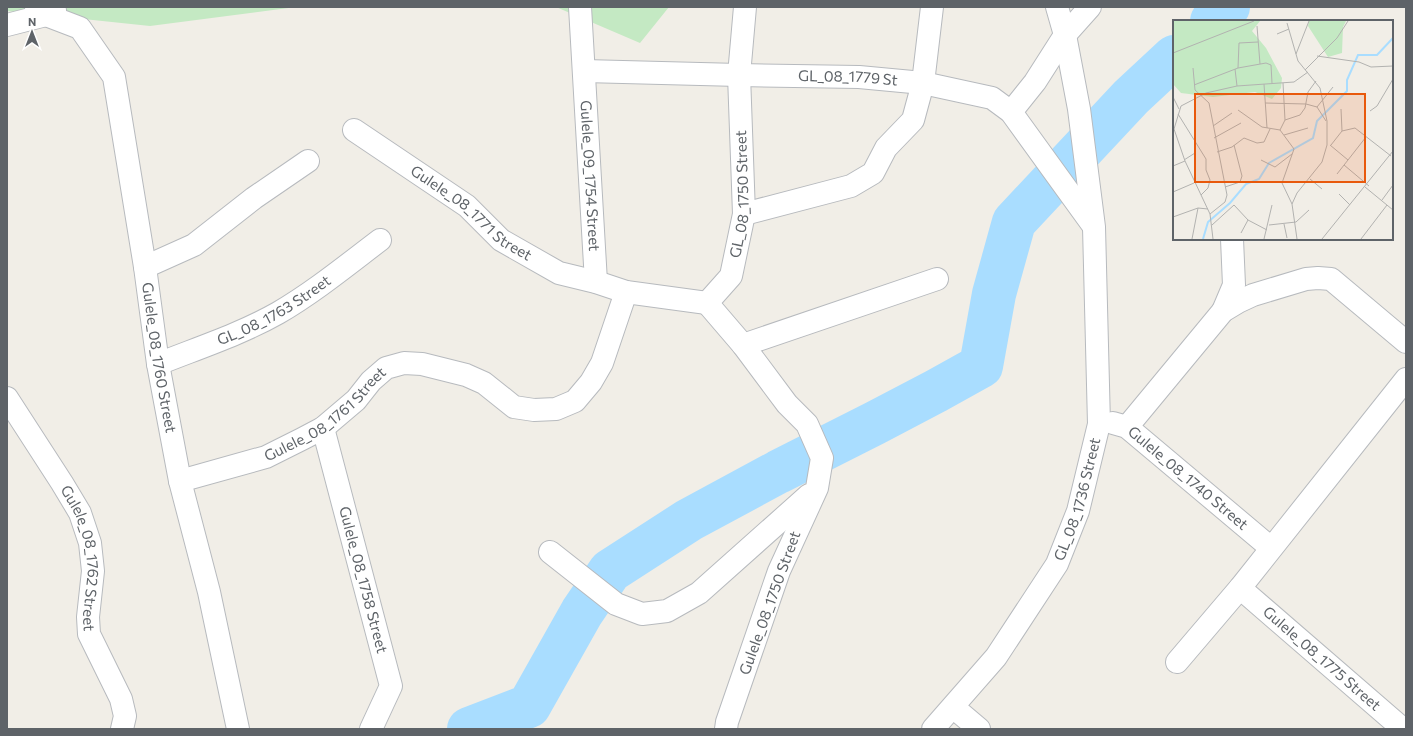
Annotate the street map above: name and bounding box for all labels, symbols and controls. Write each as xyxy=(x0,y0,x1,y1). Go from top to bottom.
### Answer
north arrow xyxy=(12,12,52,52)
text: N xyxy=(28,15,36,28)
inset map xyxy=(1173,20,1393,240)
street label: GL_08_1779 St xyxy=(798,66,898,89)
street label: Gulele_09_1754 Street xyxy=(577,100,604,252)
street label: GL_08_1750 Street xyxy=(725,130,752,259)
street label: Gulele_08_1771 Street xyxy=(408,161,535,264)
street label: GL_08_1763 Street xyxy=(214,271,334,348)
street label: Gulele_08_1760 Street xyxy=(139,281,181,434)
street label: Gulele_08_1761 Street xyxy=(261,362,389,465)
street label: Gulele_08_1740 Street xyxy=(1125,422,1252,533)
street label: GL_08_1736 Street xyxy=(1049,436,1103,563)
street label: Gulele_08_1762 Street xyxy=(57,482,103,632)
street label: Gulele_08_1758 Street xyxy=(336,504,392,655)
street label: Gulele_08_1750 Street xyxy=(735,528,803,677)
street label: Gulele_08_1775 Street xyxy=(1260,602,1385,714)

